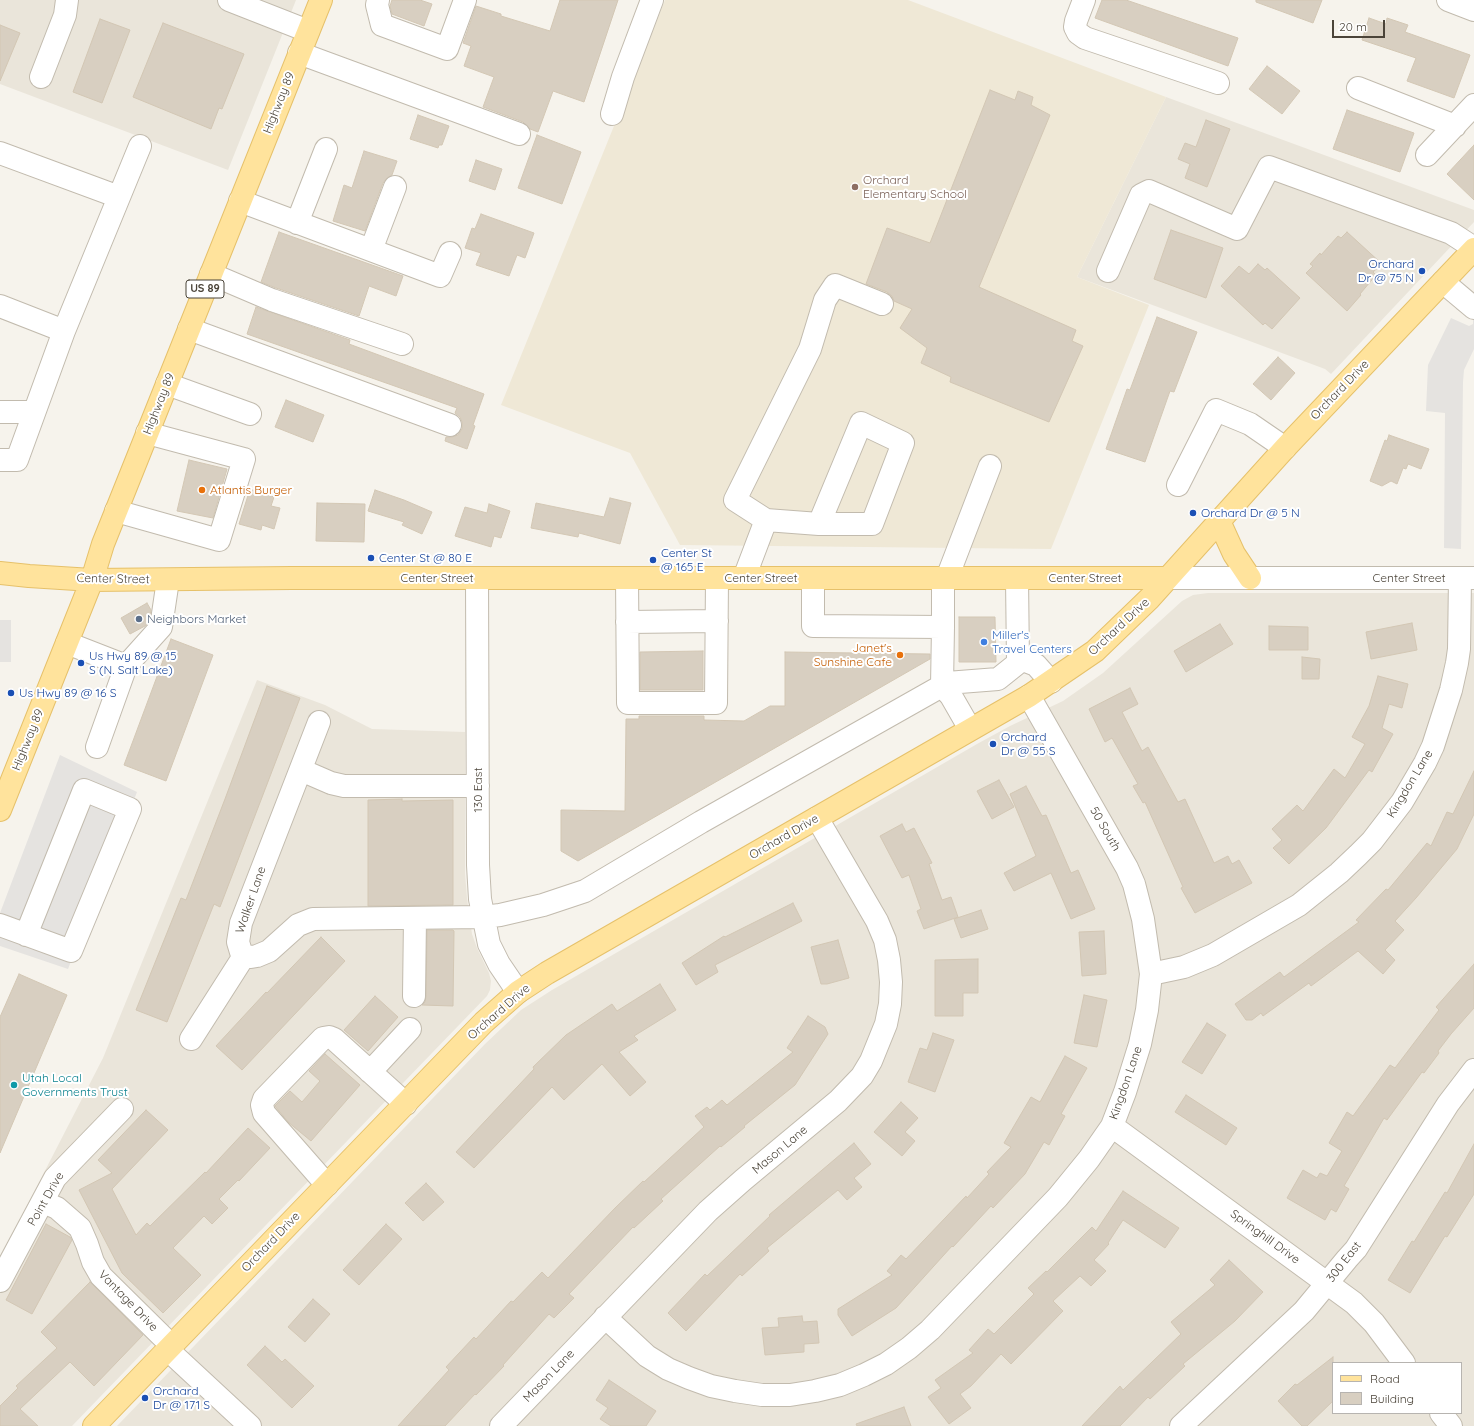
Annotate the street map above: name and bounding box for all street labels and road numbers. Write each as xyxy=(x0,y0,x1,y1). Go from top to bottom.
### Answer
street label: Highway 89 xyxy=(260,70,298,136)
road number: US 89 xyxy=(186,280,224,298)
street label: Orchard Drive xyxy=(1308,357,1372,423)
street label: Highway 89 xyxy=(140,371,178,437)
street label: Center Street xyxy=(76,571,150,587)
street label: Center Street xyxy=(400,571,474,585)
street label: Center Street xyxy=(724,571,798,585)
street label: Center Street xyxy=(1048,571,1122,585)
street label: Center Street xyxy=(1372,571,1446,585)
street label: Orchard Drive xyxy=(1086,595,1152,659)
street label: Highway 89 xyxy=(9,707,47,773)
street label: Kingdon Lane xyxy=(1384,747,1436,821)
street label: 130 East xyxy=(471,768,485,812)
street label: 50 South xyxy=(1087,804,1123,854)
street label: Orchard Drive xyxy=(747,811,821,863)
street label: Walker Lane xyxy=(233,865,269,935)
street label: Orchard Drive xyxy=(465,981,533,1043)
street label: Kingdon Lane xyxy=(1107,1044,1145,1122)
street label: Mason Lane xyxy=(749,1123,811,1177)
street label: Point Drive xyxy=(25,1169,67,1229)
street label: Springhill Drive xyxy=(1227,1207,1303,1267)
street label: Orchard Drive xyxy=(239,1209,303,1275)
street label: 300 East xyxy=(1324,1239,1364,1285)
street label: Vantage Drive xyxy=(95,1267,161,1335)
street label: Mason Lane xyxy=(520,1347,578,1405)

